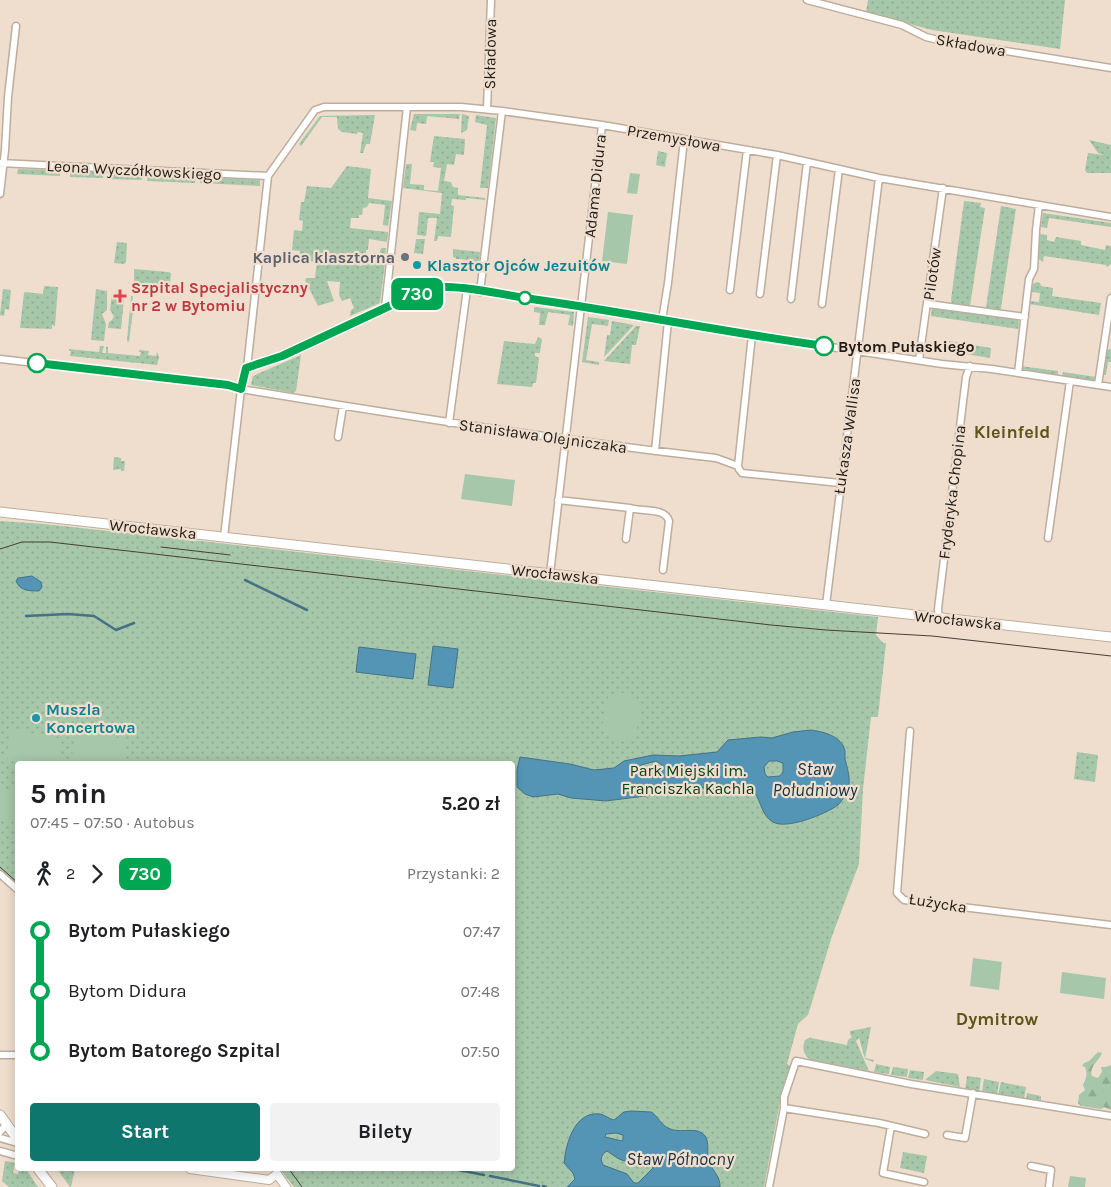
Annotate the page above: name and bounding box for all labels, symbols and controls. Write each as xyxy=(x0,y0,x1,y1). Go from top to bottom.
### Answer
street label: Składowa xyxy=(480,19,500,89)
street label: Składowa xyxy=(935,30,1007,60)
street label: Przemysłowa xyxy=(626,120,722,156)
street label: Adama Didura xyxy=(580,133,610,239)
street label: Leona Wyczółkowskiego xyxy=(46,156,222,184)
street label: Pilotów xyxy=(919,246,945,302)
place label: Kaplica klasztorna xyxy=(252,248,395,267)
marker: Kaplica klasztorna xyxy=(399,251,411,263)
place label: Klasztor Ojców Jezuitów xyxy=(427,256,610,275)
marker: Klasztor Ojców Jezuitów xyxy=(411,259,423,271)
place label: Szpital Specjalistyczny nr 2 w Bytomiu xyxy=(131,278,308,315)
line badge: 730 xyxy=(388,278,446,310)
text: 730 xyxy=(401,283,433,305)
marker: Szpital Specjalistyczny nr 2 w Bytomiu xyxy=(113,289,127,303)
unlabelled marker xyxy=(518,291,532,305)
marker: Bytom Pułaskiego xyxy=(814,336,834,356)
place label: Bytom Pułaskiego xyxy=(838,337,975,356)
unlabelled marker xyxy=(27,353,47,373)
street label: Łukasza Wallisa xyxy=(829,377,865,495)
street label: Stanisława Olejniczaka xyxy=(458,415,628,457)
district label: Kleinfeld xyxy=(974,421,1050,443)
street label: Fryderyka Chopina xyxy=(934,424,970,560)
street label: Wrocławska xyxy=(108,515,198,543)
street label: Wrocławska xyxy=(510,560,600,588)
street label: Wrocławska xyxy=(913,606,1003,634)
place label: Muszla Koncertowa xyxy=(46,700,136,737)
marker: Muszla Koncertowa xyxy=(30,712,42,724)
water label: Staw Południowy xyxy=(773,758,859,801)
park label: Park Miejski im. Franciszka Kachla xyxy=(621,761,755,798)
text: 5 min xyxy=(30,777,107,810)
text: 5.20 zł xyxy=(441,793,500,815)
text: 07:45 – 07:50 · Autobus xyxy=(30,813,195,832)
icon: walk xyxy=(30,860,58,888)
icon: forward xyxy=(83,860,111,888)
text: 730 xyxy=(129,863,161,885)
text: 2 xyxy=(66,864,75,883)
text: Przystanki: 2 xyxy=(407,864,500,883)
street label: Łużycka xyxy=(908,889,968,917)
text: Bytom Pułaskiego xyxy=(68,920,230,942)
text: 07:47 xyxy=(463,922,500,941)
text: Bytom Didura xyxy=(68,980,187,1002)
text: 07:48 xyxy=(461,982,500,1001)
district label: Dymitrow xyxy=(956,1008,1039,1030)
text: Bytom Batorego Szpital xyxy=(68,1040,281,1062)
text: 07:50 xyxy=(461,1042,500,1061)
button: Start xyxy=(30,1103,260,1161)
button: Bilety xyxy=(270,1103,500,1161)
water label: Staw Północny xyxy=(626,1148,735,1170)

